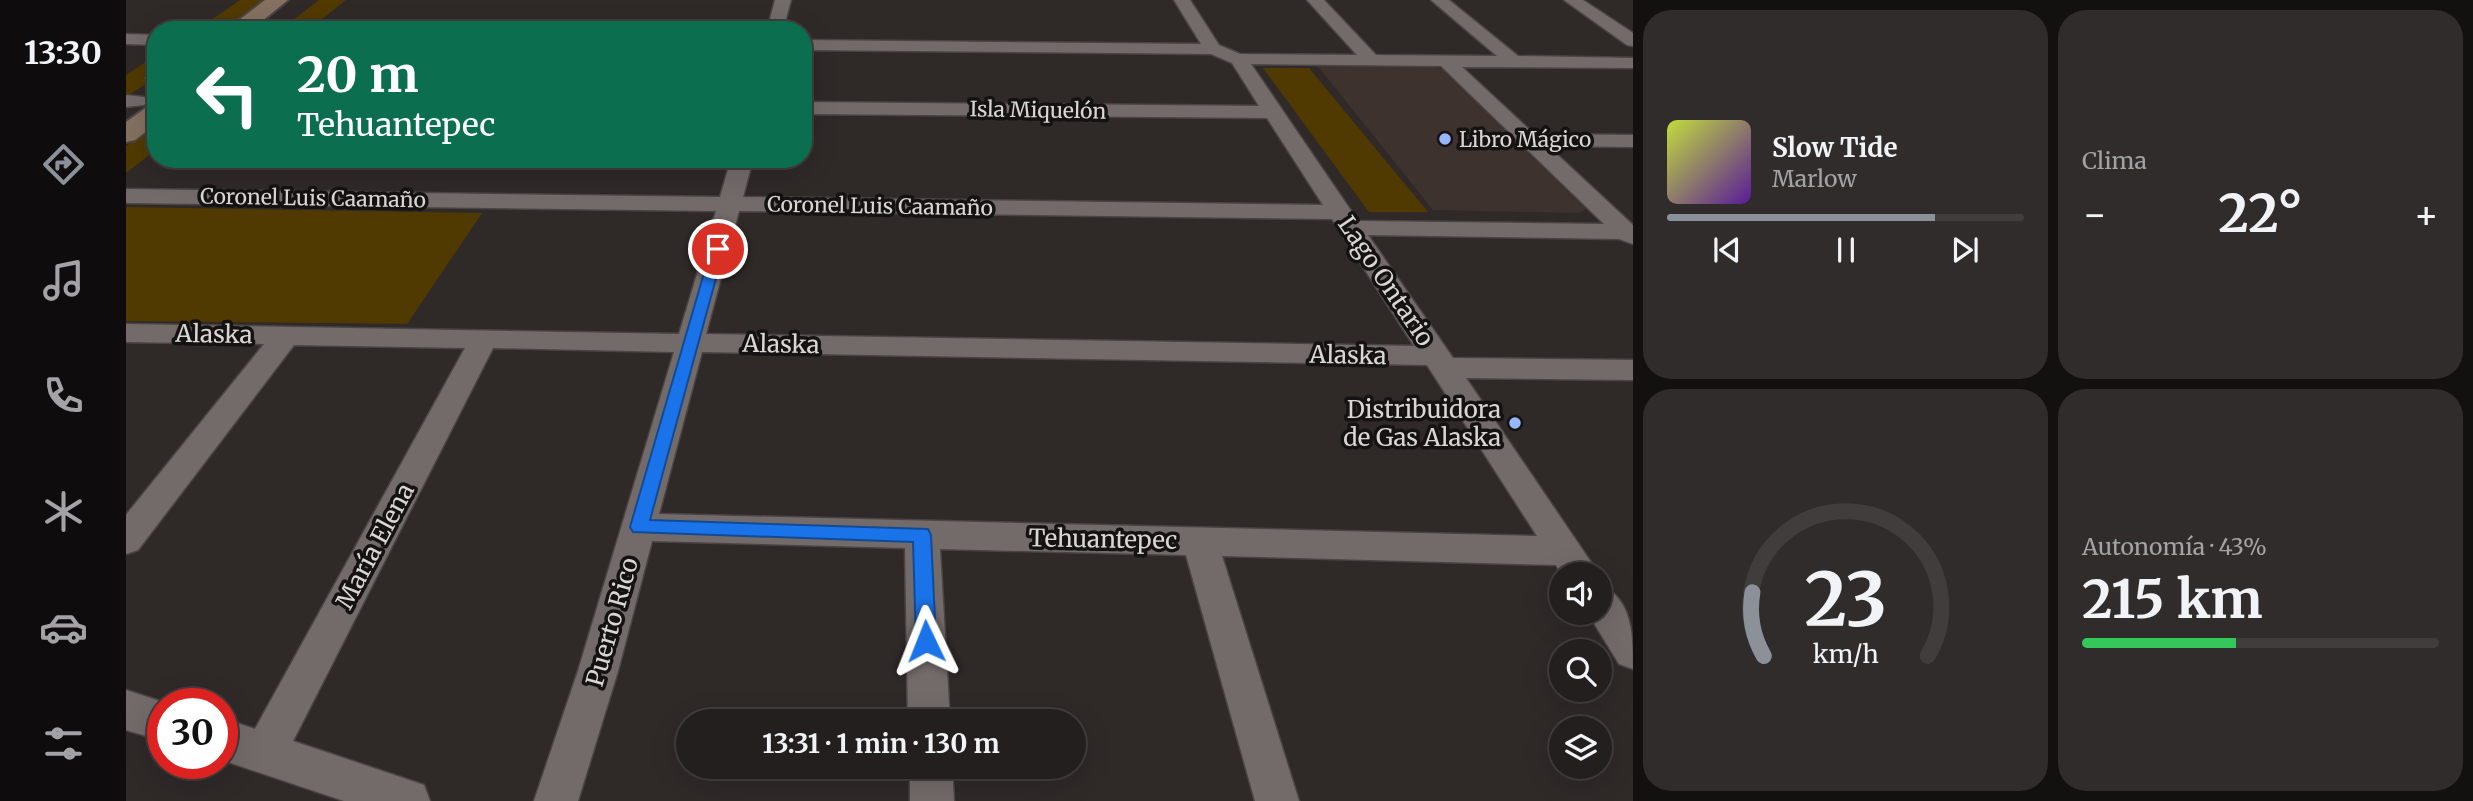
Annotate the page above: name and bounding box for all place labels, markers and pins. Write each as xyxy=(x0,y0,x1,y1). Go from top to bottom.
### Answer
place label: Libro Mágico xyxy=(1459,126,1591,153)
marker: Libro Mágico xyxy=(1437,131,1453,147)
pin xyxy=(688,219,748,279)
place label: Distribuidora de Gas Alaska xyxy=(1343,394,1501,453)
marker: Distribuidora de Gas Alaska xyxy=(1507,415,1523,431)

